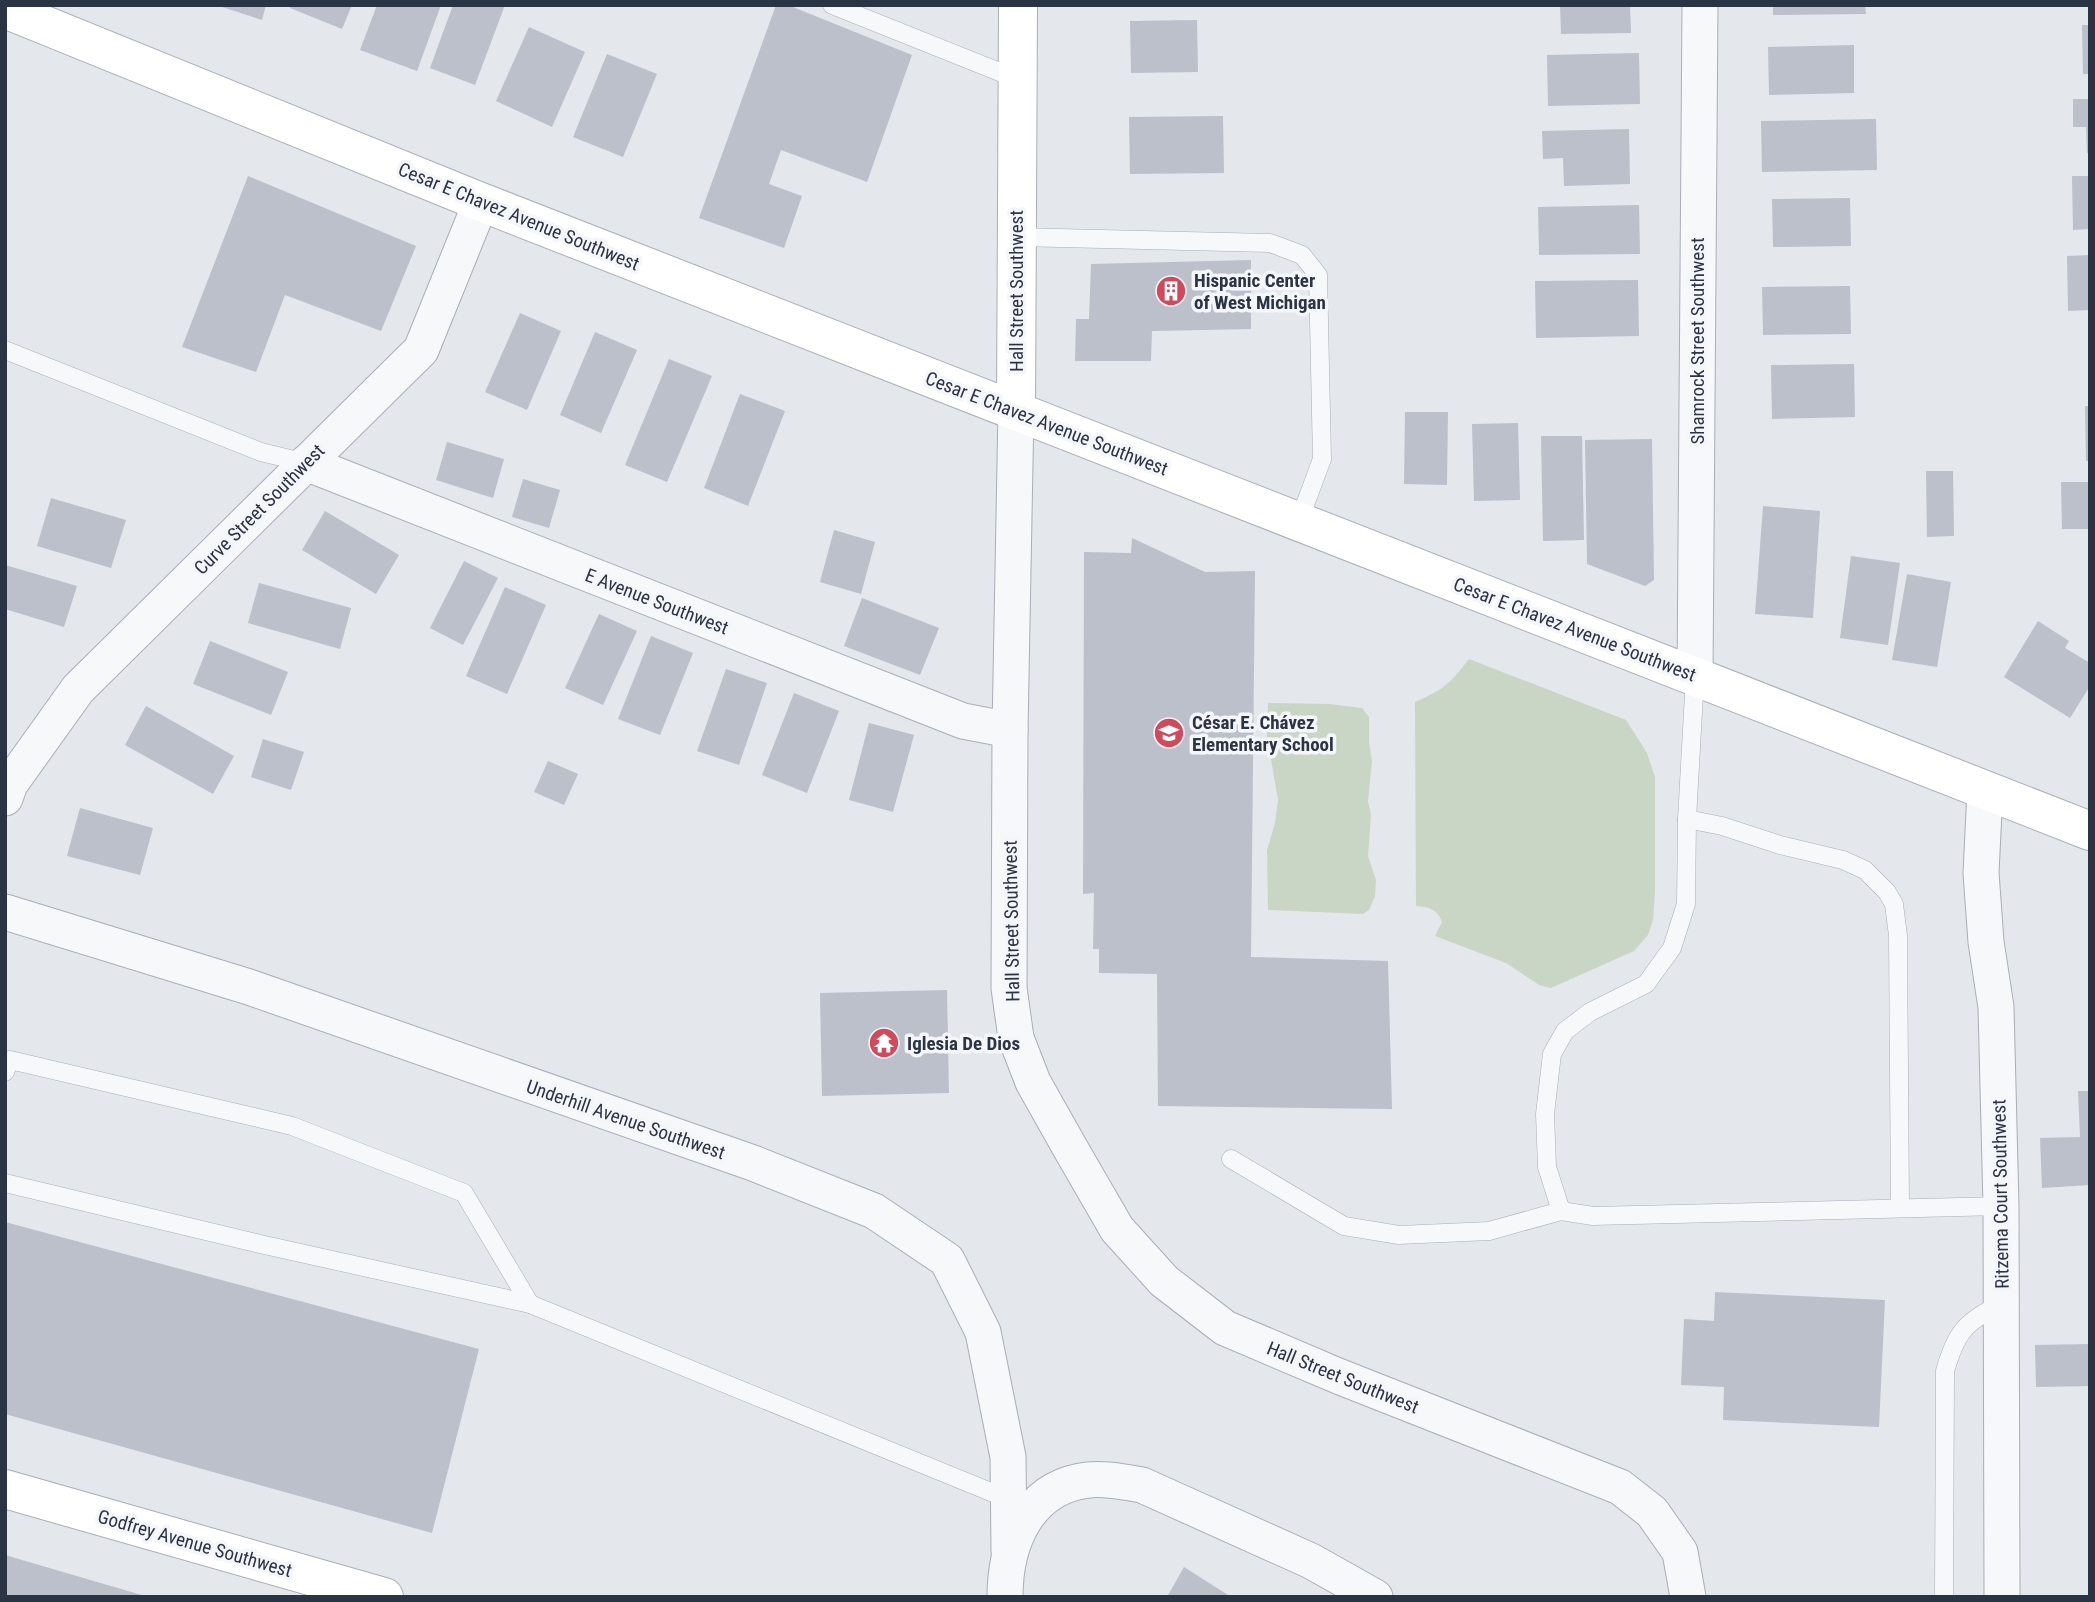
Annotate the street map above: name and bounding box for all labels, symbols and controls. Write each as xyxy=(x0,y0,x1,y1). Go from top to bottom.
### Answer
street label: Cesar E Chavez Avenue Southwest xyxy=(395,157,643,275)
street label: Hall Street Southwest xyxy=(1005,210,1028,372)
street label: Shamrock Street Southwest xyxy=(1686,237,1709,445)
place label: Hispanic Center of West Michigan xyxy=(1194,269,1326,314)
building icon: Hispanic Center of West Michigan xyxy=(1154,274,1188,308)
street label: Cesar E Chavez Avenue Southwest xyxy=(922,367,1171,480)
street label: Curve Street Southwest xyxy=(189,439,329,579)
street label: E Avenue Southwest xyxy=(582,564,732,639)
street label: Cesar E Chavez Avenue Southwest xyxy=(1450,573,1699,686)
place label: César E. Chávez Elementary School xyxy=(1192,711,1334,756)
school or university icon: César E. Chávez Elementary School xyxy=(1152,716,1186,750)
street label: Hall Street Southwest xyxy=(999,840,1024,1002)
temple icon: Iglesia De Dios xyxy=(867,1026,901,1060)
place label: Iglesia De Dios xyxy=(907,1032,1020,1055)
street label: Underhill Avenue Southwest xyxy=(523,1075,728,1164)
street label: Ritzema Court Southwest xyxy=(1987,1099,2014,1289)
street label: Hall Street Southwest xyxy=(1264,1337,1422,1418)
street label: Godfrey Avenue Southwest xyxy=(95,1505,295,1582)

